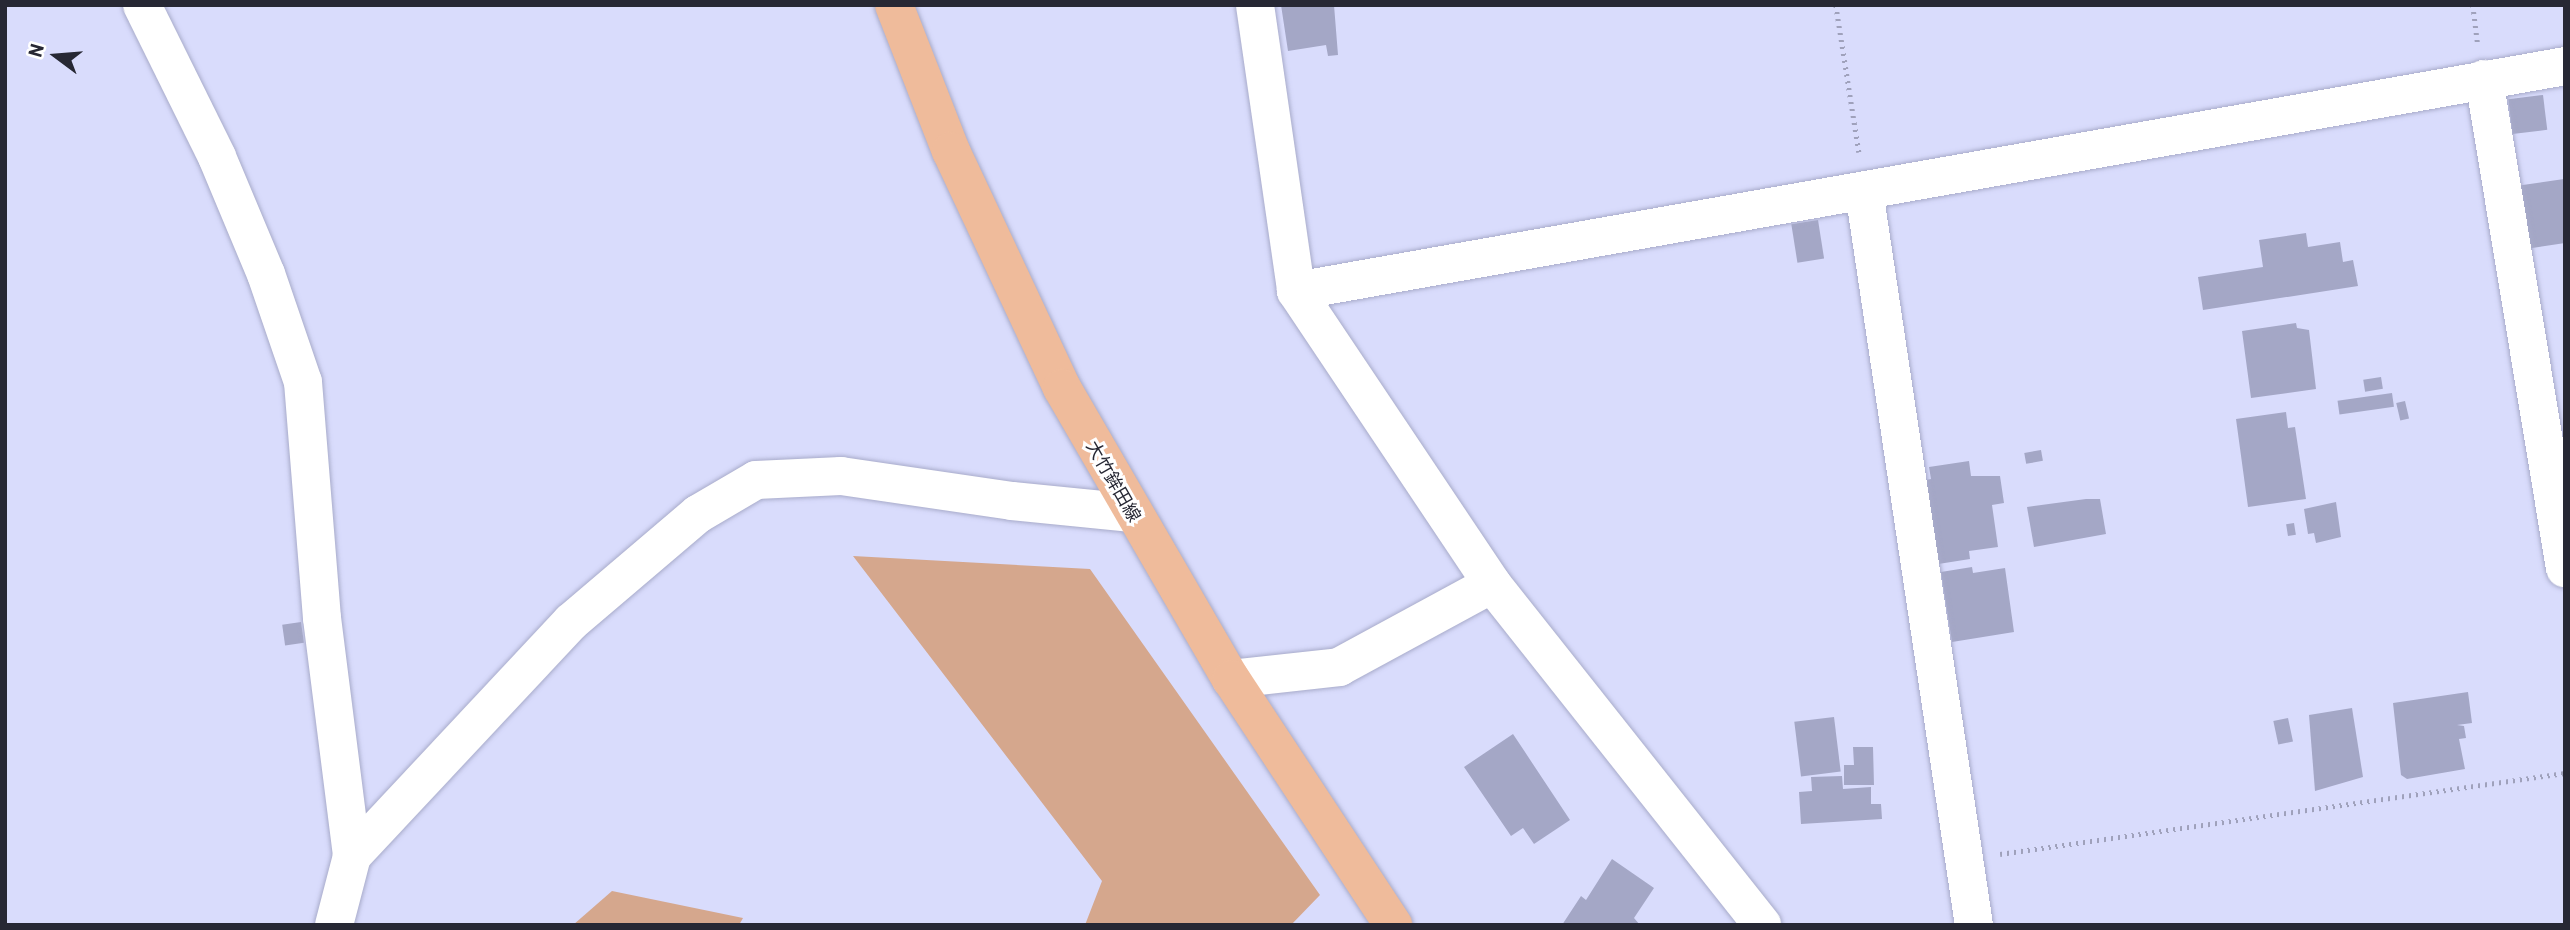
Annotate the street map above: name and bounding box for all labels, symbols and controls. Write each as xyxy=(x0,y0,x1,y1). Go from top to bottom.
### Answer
north arrow xyxy=(21,21,91,91)
text: N xyxy=(23,41,48,59)
street label: 大竹鉾田線 xyxy=(1082,437,1146,525)

